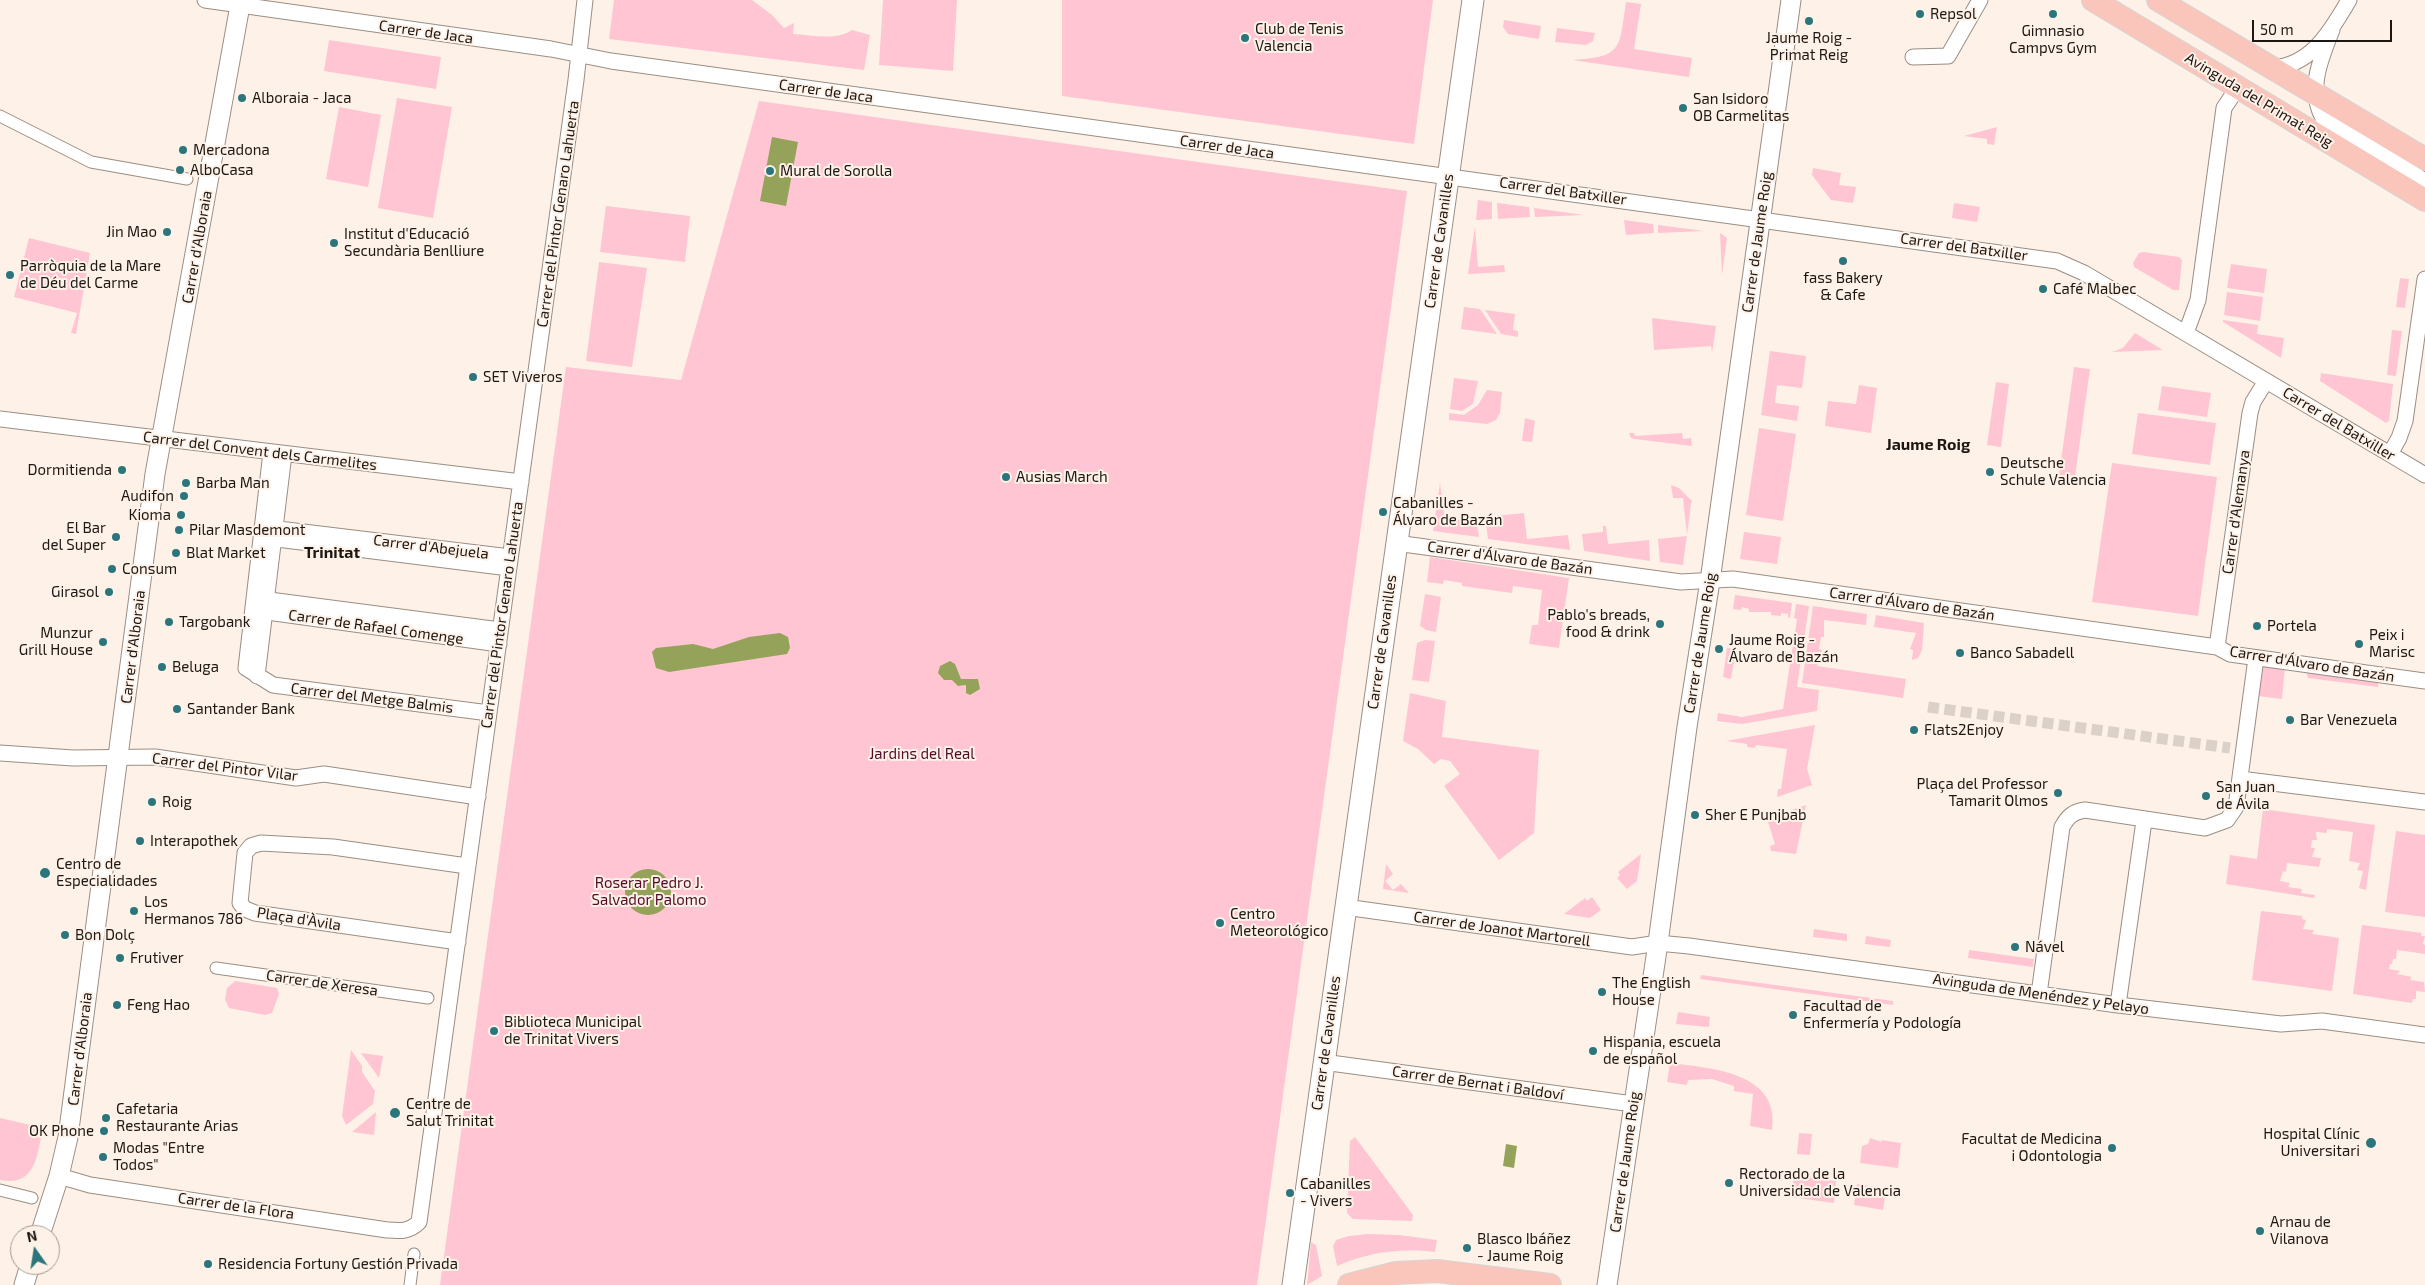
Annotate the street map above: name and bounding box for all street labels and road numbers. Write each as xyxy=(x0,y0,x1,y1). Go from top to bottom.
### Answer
street label: Carrer de Jaca xyxy=(378,16,474,48)
street label: Avinguda del Primat Reig xyxy=(2182,49,2336,151)
street label: Carrer de Jaca xyxy=(778,75,874,107)
street label: Carrer del Pintor Genaro Lahuerta xyxy=(533,100,583,328)
street label: Carrer de Jaca xyxy=(1179,131,1275,163)
street label: Carrer de Jaume Roig xyxy=(1738,170,1776,314)
street label: Carrer de Cavanilles xyxy=(1421,172,1457,310)
street label: Carrer del Batxiller xyxy=(1498,173,1628,209)
street label: Carrer d'Alboraia xyxy=(178,189,216,305)
street label: Carrer del Batxiller xyxy=(1899,229,2029,265)
street label: Carrer del Batxiller xyxy=(2279,383,2399,465)
street label: Carrer del Convent dels Carmelites xyxy=(142,428,378,474)
street label: Carrer d'Alemanya xyxy=(2218,449,2254,575)
street label: Carrer del Pintor Genaro Lahuerta xyxy=(477,501,527,729)
street label: Carrer d'Abejuela xyxy=(372,531,490,563)
street label: Carrer d'Álvaro de Bazán xyxy=(1426,537,1594,579)
street label: Carrer de Jaume Roig xyxy=(1680,571,1720,715)
street label: Carrer de Cavanilles xyxy=(1364,573,1400,711)
street label: Carrer d'Álvaro de Bazán xyxy=(1828,583,1996,625)
street label: Carrer d'Alboraia xyxy=(117,589,149,705)
street label: Carrer de Rafael Comenge xyxy=(287,606,465,648)
street label: Carrer d'Álvaro de Bazán xyxy=(2228,642,2396,686)
street label: Carrer del Metge Balmis xyxy=(290,679,454,717)
street label: Carrer del Pintor Vilar xyxy=(151,749,299,785)
street label: Plaça d'Àvila xyxy=(256,903,342,935)
street label: Carrer de Joanot Martorell xyxy=(1412,908,1592,950)
street label: Carrer de Xeresa xyxy=(265,966,379,1000)
street label: Avinguda de Menéndez y Pelayo xyxy=(1932,970,2150,1018)
street label: Carrer de Cavanilles xyxy=(1308,974,1344,1112)
street label: Carrer d'Alboraia xyxy=(64,991,96,1107)
street label: Carrer de Bernat i Baldoví xyxy=(1391,1062,1565,1104)
street label: Carrer de Jaume Roig xyxy=(1606,1090,1644,1234)
street label: Carrer de la Flora xyxy=(177,1189,295,1223)

